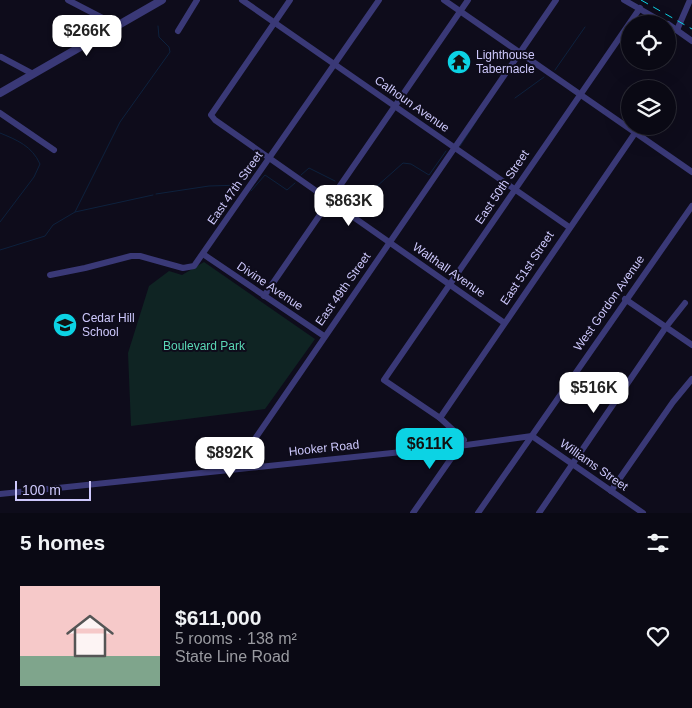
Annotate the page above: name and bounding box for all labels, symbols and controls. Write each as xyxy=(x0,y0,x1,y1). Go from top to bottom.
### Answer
pin: $266K xyxy=(52,15,122,57)
map controls xyxy=(621,15,676,135)
button: locate xyxy=(621,15,676,70)
text: $266K xyxy=(63,22,111,39)
place label: Lighthouse Tabernacle xyxy=(476,48,535,76)
temple icon: Lighthouse Tabernacle xyxy=(446,49,472,75)
street label: Calhoun Avenue xyxy=(372,73,452,135)
button: layers xyxy=(621,80,676,135)
street label: East 50th Street xyxy=(472,147,532,227)
street label: East 47th Street xyxy=(205,148,266,227)
pin: $863K xyxy=(314,184,384,227)
text: $863K xyxy=(325,192,373,209)
street label: East 51st Street xyxy=(497,228,557,307)
street label: Walthall Avenue xyxy=(410,240,488,300)
street label: East 49th Street xyxy=(313,249,374,328)
street label: West Gordon Avenue xyxy=(571,252,648,354)
street label: Divine Avenue xyxy=(234,259,306,313)
place label: Cedar Hill School xyxy=(82,311,135,339)
school or university icon: Cedar Hill School xyxy=(52,312,78,338)
park label: Boulevard Park xyxy=(163,339,246,353)
pin: $516K xyxy=(559,372,629,414)
text: $516K xyxy=(570,379,618,396)
pin: $611K xyxy=(395,428,465,470)
text: $611K xyxy=(407,435,453,452)
pin: $892K xyxy=(195,436,265,479)
street label: Williams Street xyxy=(557,436,631,494)
street label: Hooker Road xyxy=(288,437,360,459)
text: $892K xyxy=(206,444,254,461)
scale bar xyxy=(15,478,91,501)
text: 100 m xyxy=(22,482,61,498)
icon: filters xyxy=(644,529,672,557)
text: 5 homes xyxy=(20,531,105,554)
icon: home xyxy=(60,606,120,666)
text: $611,000 xyxy=(175,606,261,629)
icon: heart xyxy=(644,622,672,650)
text: 5 rooms · 138 m² xyxy=(175,630,297,647)
text: State Line Road xyxy=(175,648,290,665)

